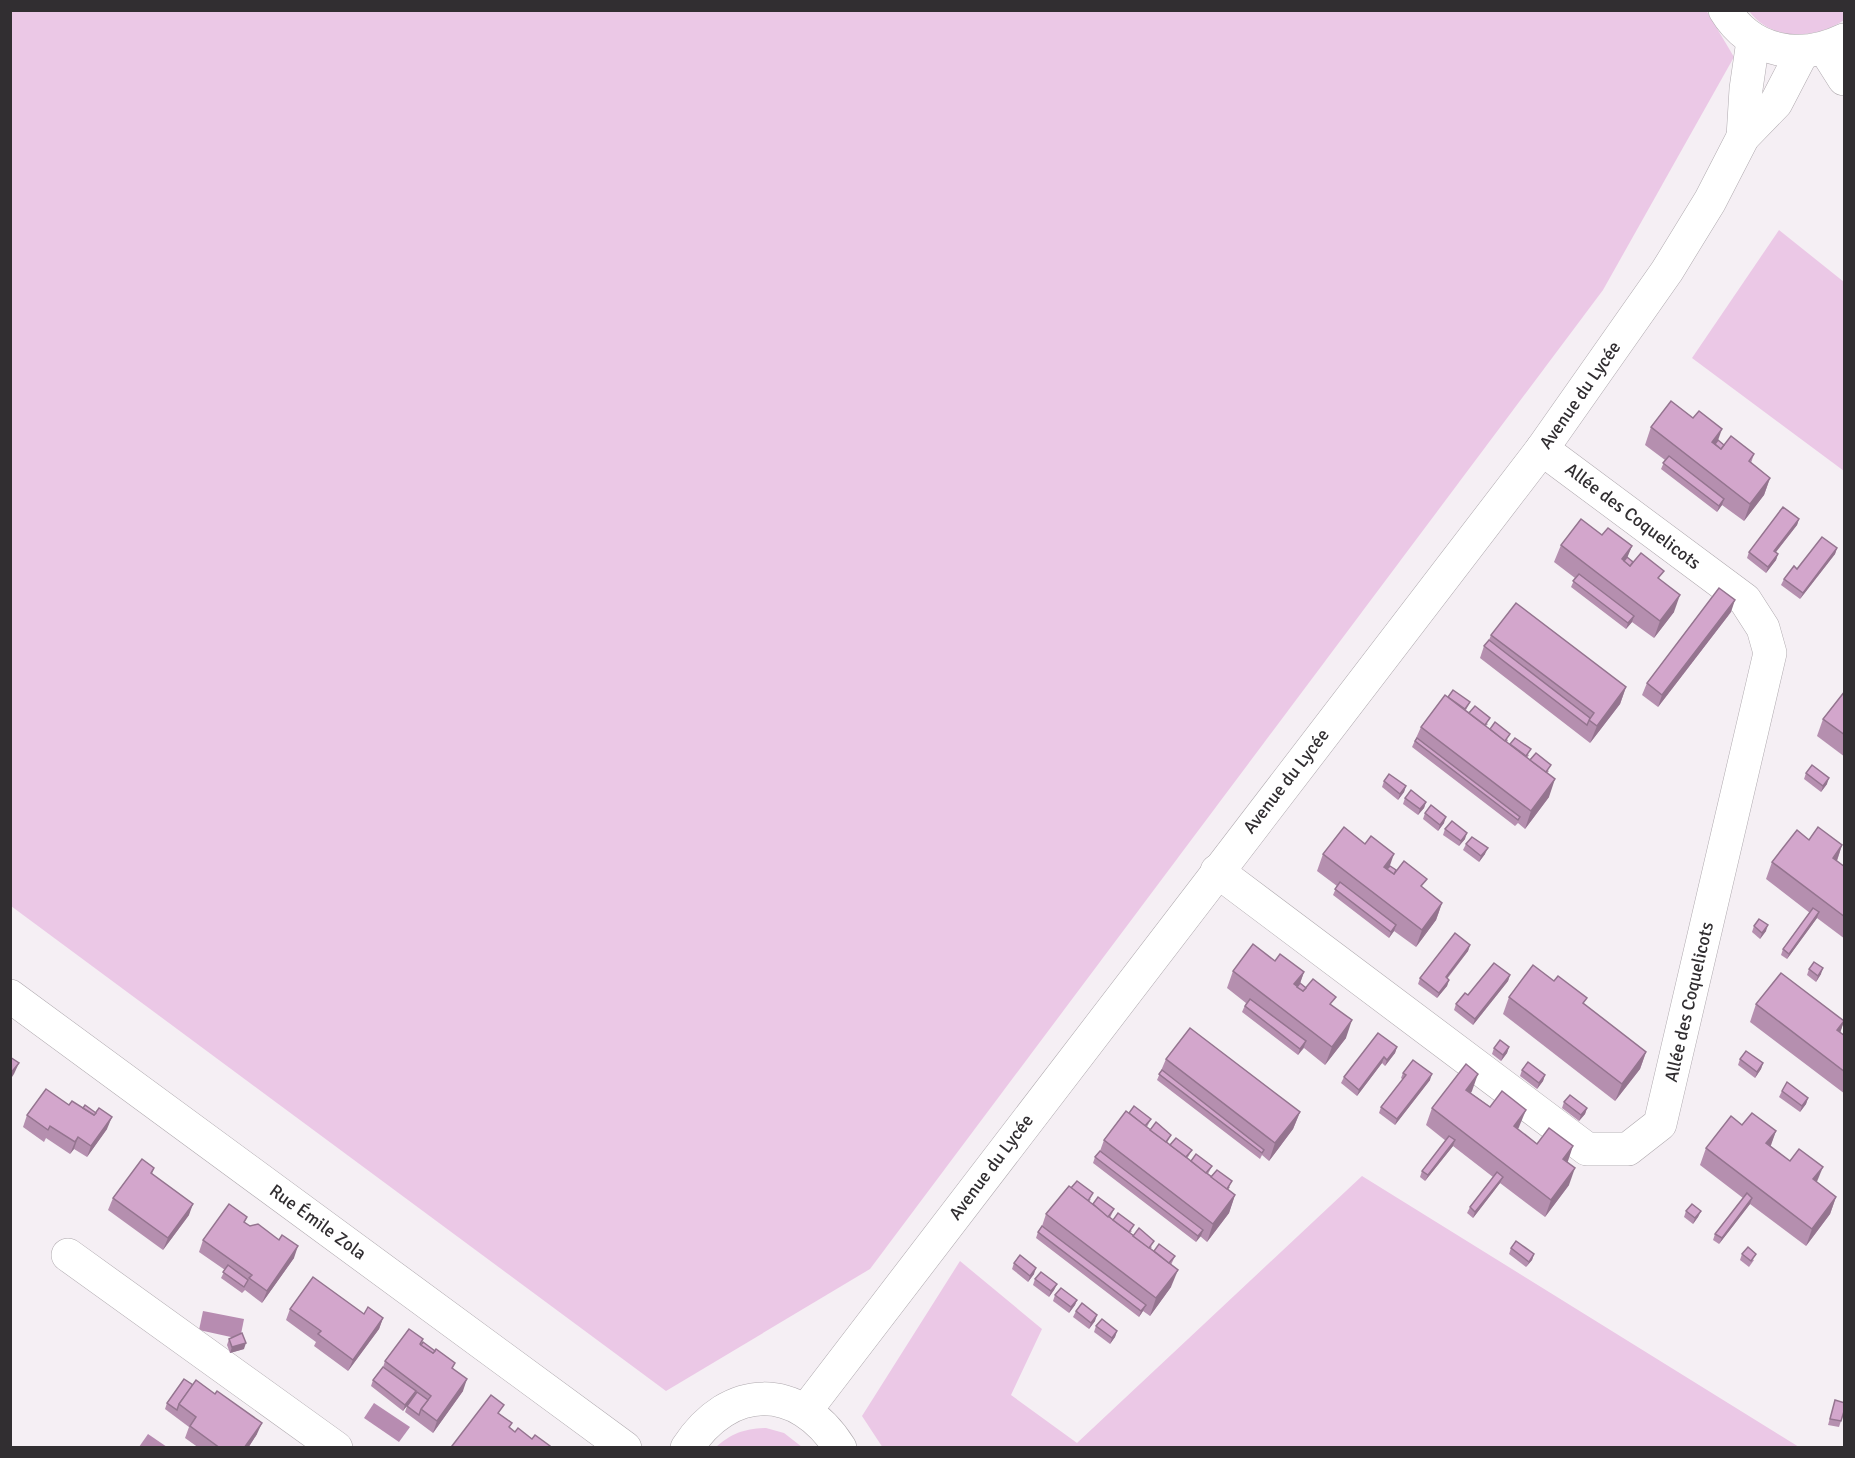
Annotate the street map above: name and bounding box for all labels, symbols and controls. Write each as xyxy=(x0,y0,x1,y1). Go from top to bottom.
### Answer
street label: Avenue du Lycée xyxy=(1535,337,1625,453)
street label: Allée des Coquelicots xyxy=(1561,458,1705,574)
street label: Avenue du Lycée xyxy=(1238,724,1334,838)
street label: Allée des Coquelicots xyxy=(1660,920,1718,1084)
street label: Avenue du Lycée xyxy=(944,1110,1038,1224)
street label: Rue Émile Zola xyxy=(265,1180,371,1264)

